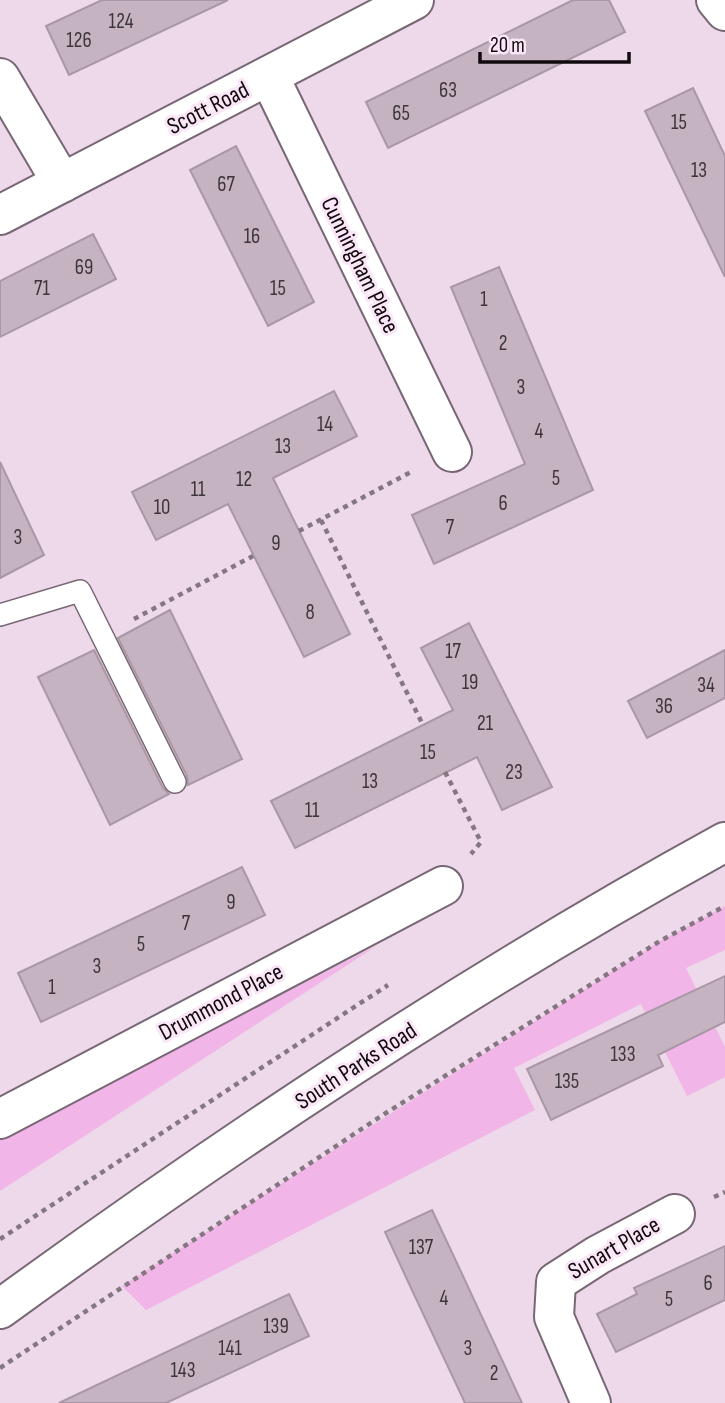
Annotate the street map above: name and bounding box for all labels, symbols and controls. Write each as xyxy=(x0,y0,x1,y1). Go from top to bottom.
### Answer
house number: 124 xyxy=(109,9,134,34)
scale bar xyxy=(480,21,629,65)
house number: 126 xyxy=(66,28,92,53)
text: 20 m xyxy=(490,33,525,58)
street label: Scott Road xyxy=(162,75,254,141)
house number: 63 xyxy=(439,78,457,103)
house number: 65 xyxy=(392,101,410,126)
house number: 15 xyxy=(671,110,687,135)
house number: 13 xyxy=(691,158,707,183)
house number: 67 xyxy=(217,172,235,197)
street label: Cunningham Place xyxy=(314,192,406,338)
house number: 16 xyxy=(244,224,260,249)
house number: 69 xyxy=(75,255,93,280)
house number: 71 xyxy=(34,276,51,301)
house number: 15 xyxy=(270,276,286,301)
house number: 1 xyxy=(480,287,488,312)
house number: 2 xyxy=(499,331,507,356)
house number: 3 xyxy=(517,375,525,400)
house number: 14 xyxy=(317,412,333,437)
house number: 4 xyxy=(535,419,544,444)
house number: 13 xyxy=(275,434,291,459)
house number: 5 xyxy=(552,466,560,491)
house number: 12 xyxy=(236,467,252,492)
house number: 11 xyxy=(191,477,206,502)
house number: 6 xyxy=(498,491,508,516)
house number: 10 xyxy=(154,495,170,520)
house number: 7 xyxy=(446,515,455,540)
house number: 3 xyxy=(14,525,22,550)
house number: 9 xyxy=(271,531,281,556)
house number: 8 xyxy=(305,600,315,625)
house number: 17 xyxy=(445,639,461,664)
house number: 19 xyxy=(462,670,478,695)
house number: 34 xyxy=(697,673,715,698)
house number: 36 xyxy=(655,694,673,719)
house number: 21 xyxy=(477,711,494,736)
house number: 15 xyxy=(420,740,436,765)
house number: 23 xyxy=(505,760,523,785)
house number: 13 xyxy=(362,769,378,794)
house number: 11 xyxy=(305,798,320,823)
house number: 9 xyxy=(226,890,236,915)
house number: 7 xyxy=(182,911,191,936)
house number: 5 xyxy=(137,932,145,957)
house number: 3 xyxy=(93,954,101,979)
street label: Drummond Place xyxy=(154,957,288,1047)
house number: 1 xyxy=(48,975,56,1000)
street label: South Parks Road xyxy=(290,1016,422,1116)
house number: 133 xyxy=(611,1042,635,1067)
house number: 135 xyxy=(555,1069,579,1094)
street label: Sunart Place xyxy=(563,1210,665,1286)
house number: 137 xyxy=(409,1235,434,1260)
house number: 6 xyxy=(703,1271,713,1296)
house number: 4 xyxy=(440,1286,449,1311)
house number: 5 xyxy=(665,1287,673,1312)
house number: 139 xyxy=(263,1314,289,1339)
house number: 141 xyxy=(218,1336,242,1361)
house number: 3 xyxy=(464,1336,472,1361)
house number: 143 xyxy=(170,1358,196,1383)
house number: 2 xyxy=(490,1361,498,1386)

